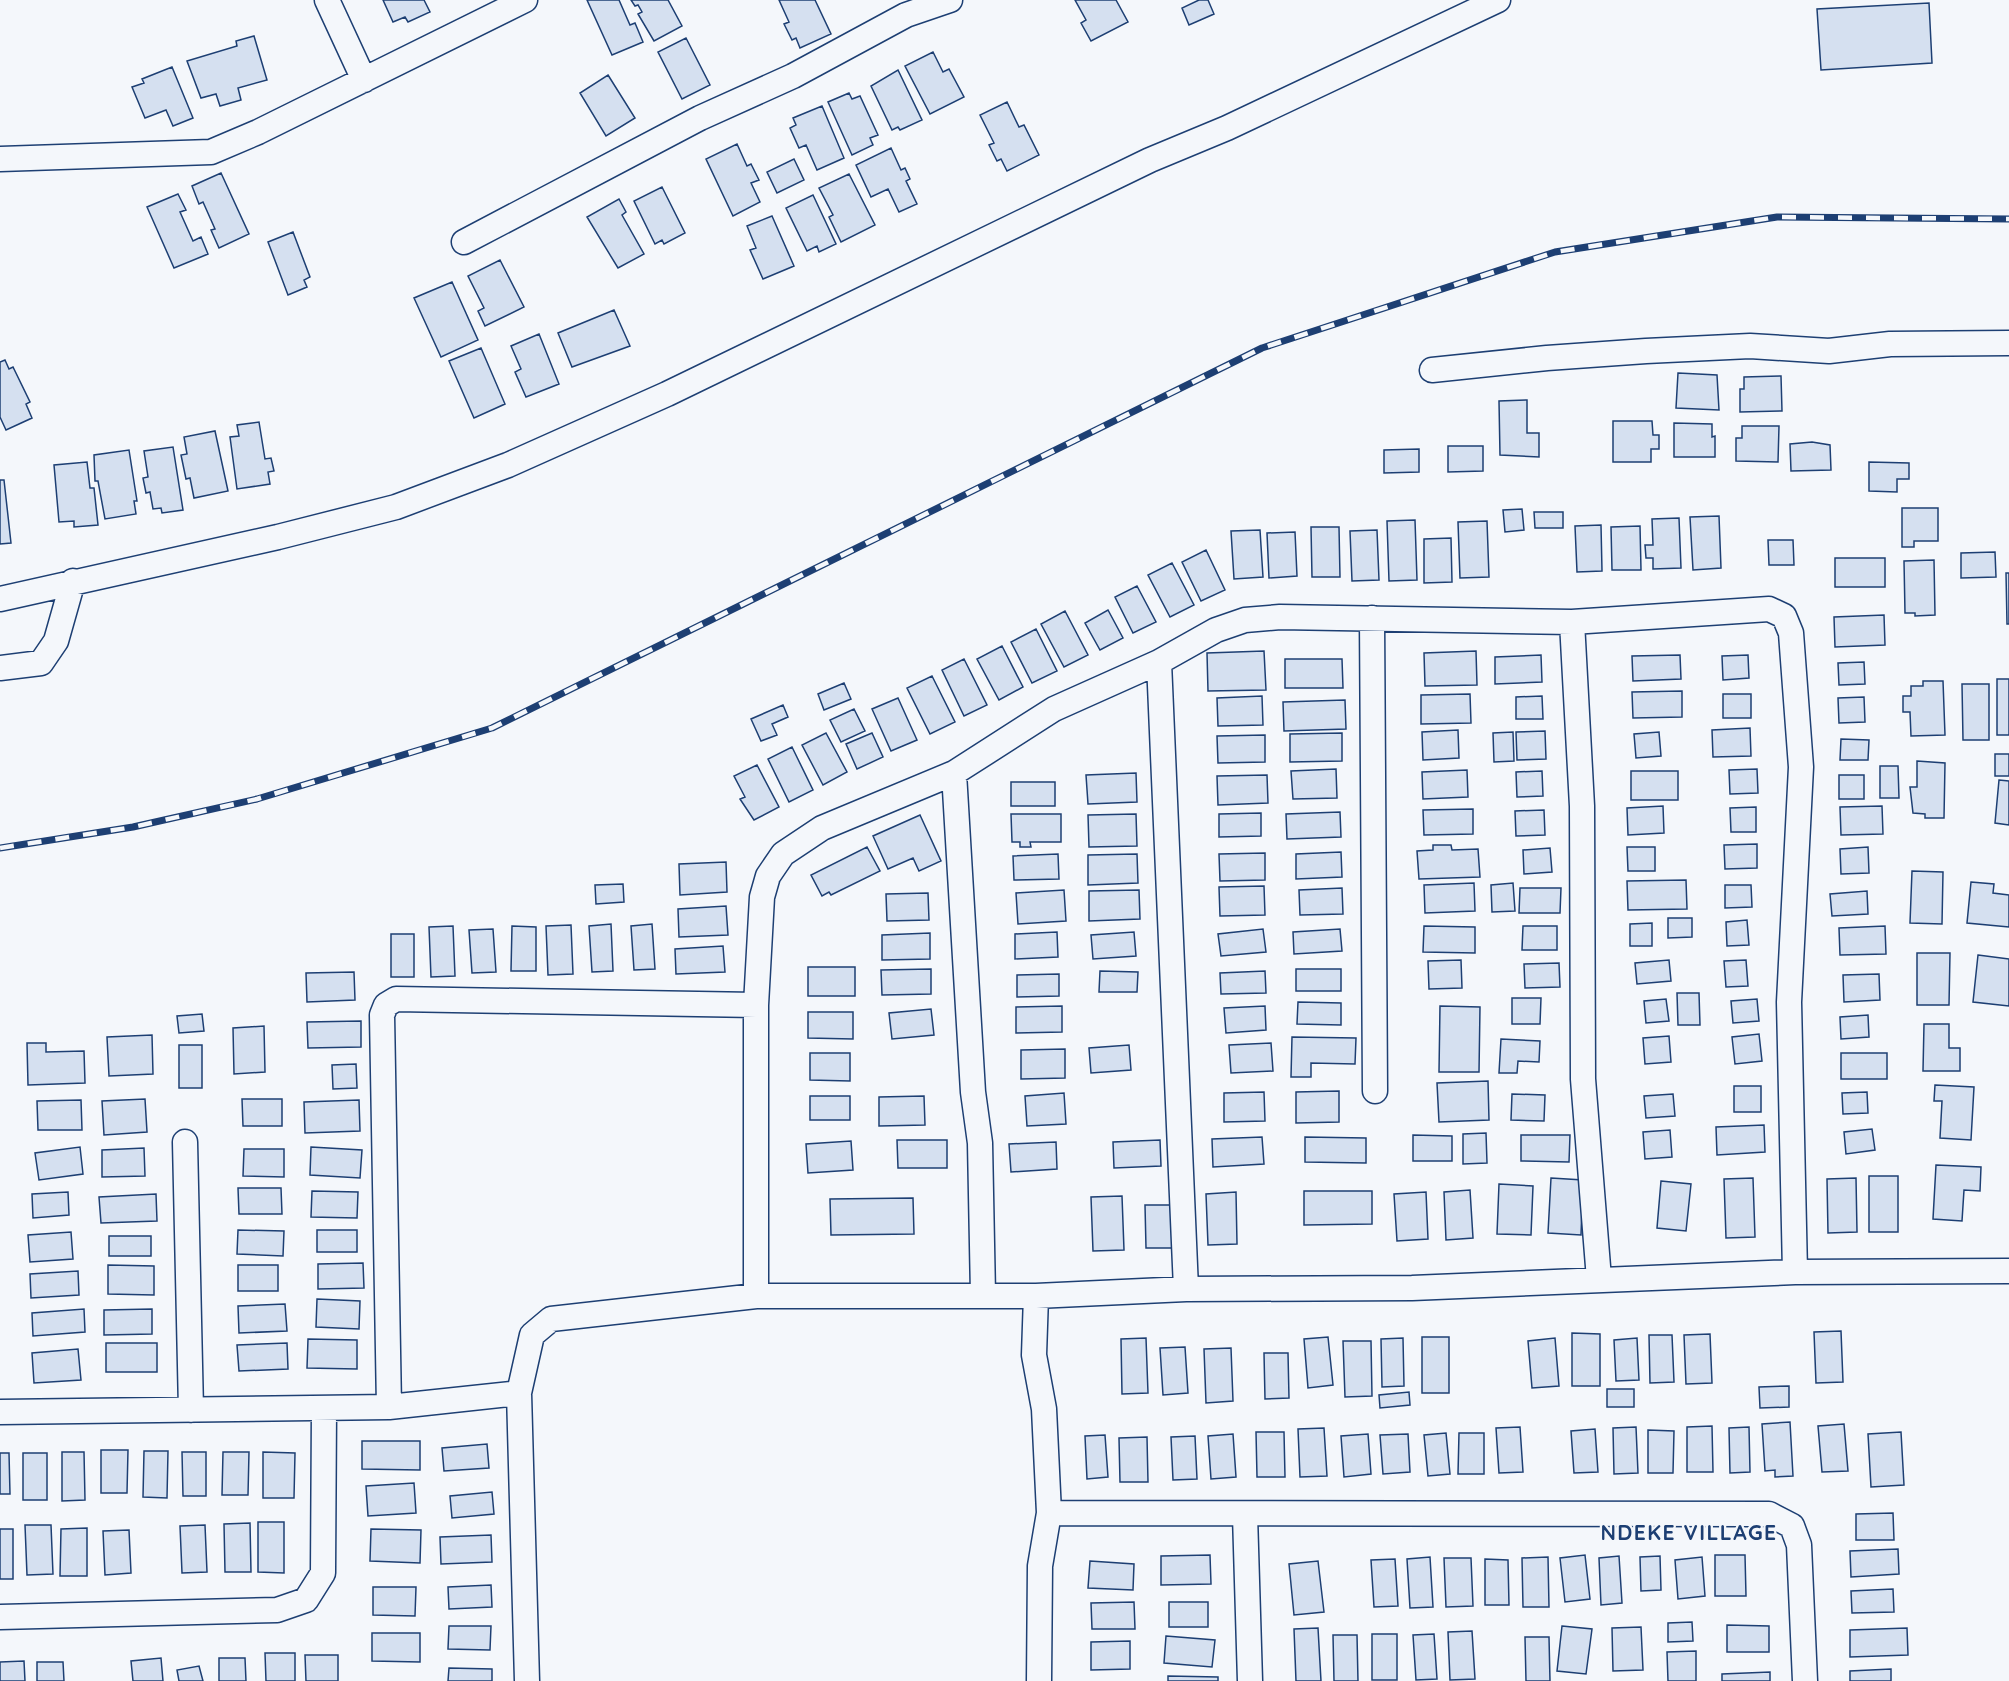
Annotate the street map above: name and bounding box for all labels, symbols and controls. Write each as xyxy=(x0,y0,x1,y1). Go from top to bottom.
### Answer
district label: NDEKE VILLAGE xyxy=(1600,1519,1778,1545)

